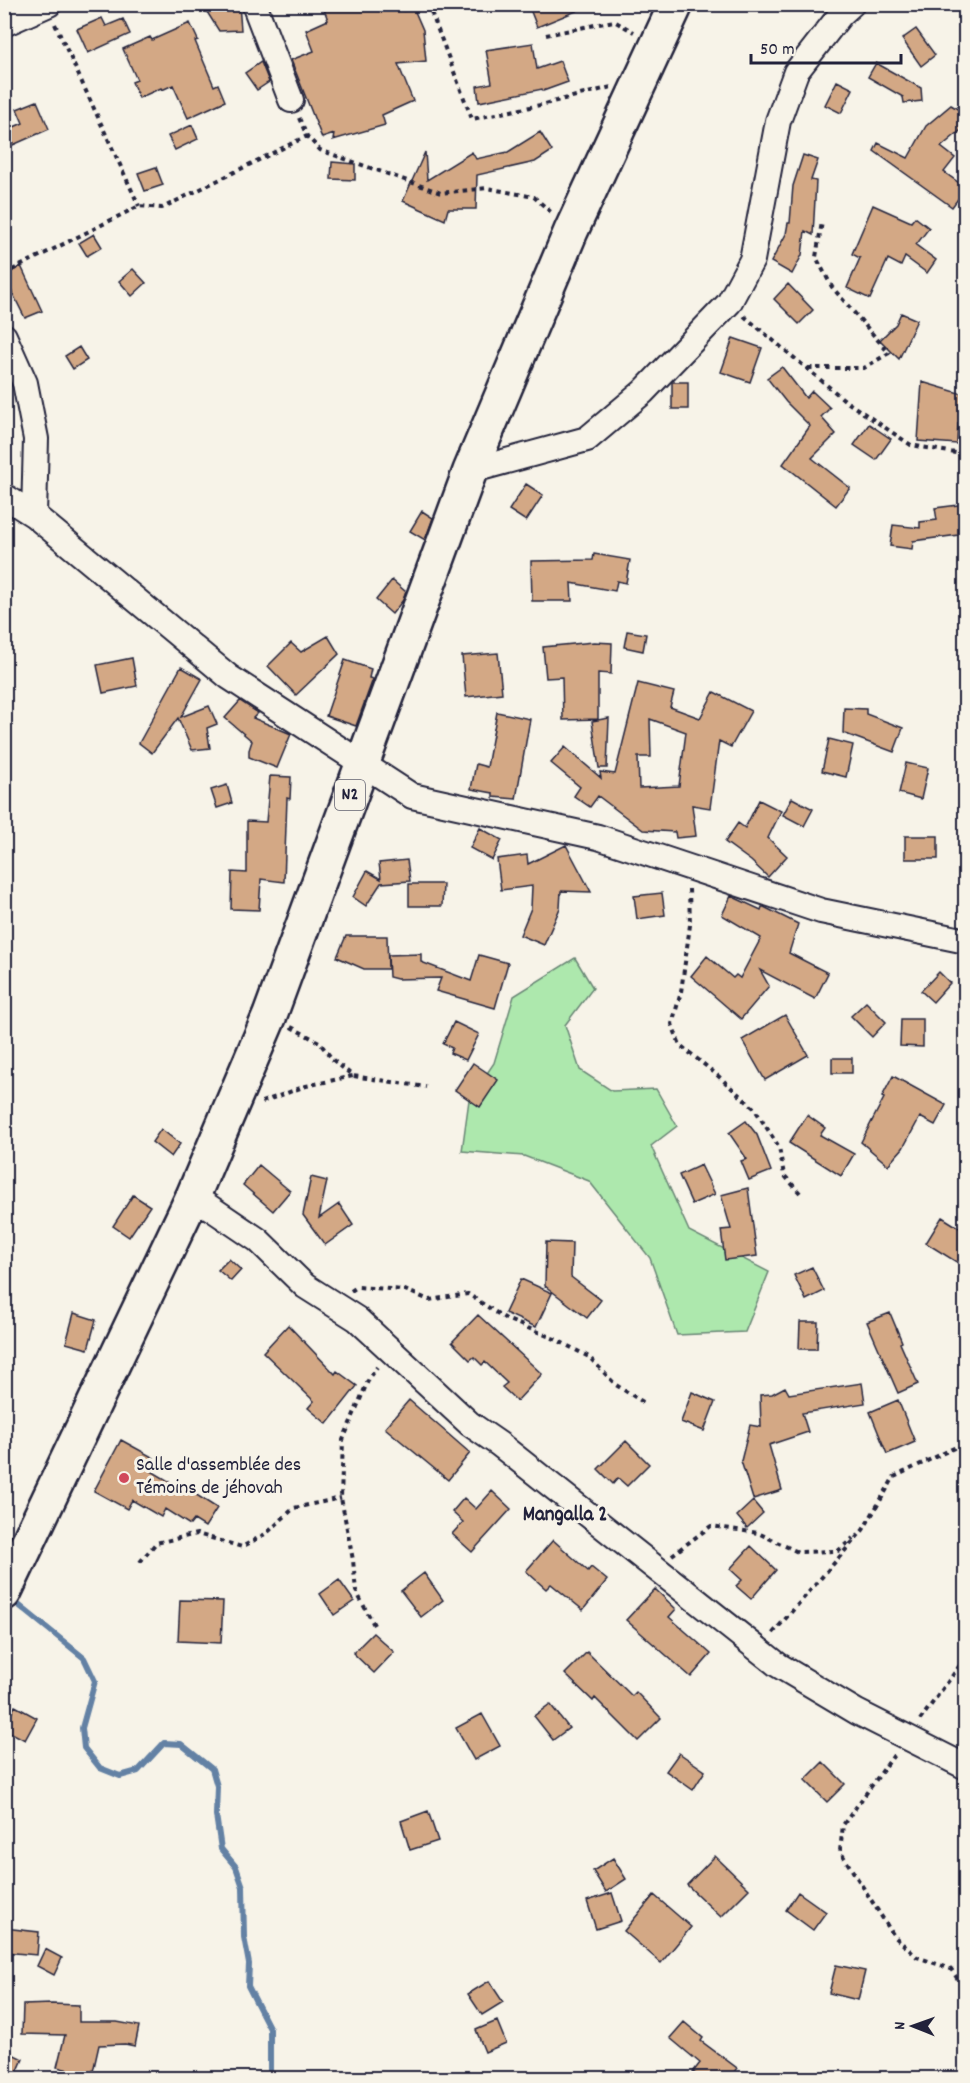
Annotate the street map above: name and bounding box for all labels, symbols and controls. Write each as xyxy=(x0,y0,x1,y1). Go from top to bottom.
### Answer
scale bar xyxy=(751,27,901,65)
text: 50 m xyxy=(760,38,795,63)
road number: N2 xyxy=(335,780,365,810)
place label: Salle d'assemblée des Témoins de jéhovah xyxy=(136,1452,301,1503)
marker: Salle d'assemblée des Témoins de jéhovah xyxy=(117,1471,131,1485)
district label: Mangalla 2 xyxy=(523,1501,607,1531)
north arrow xyxy=(883,1996,943,2056)
text: N xyxy=(889,2022,912,2030)

